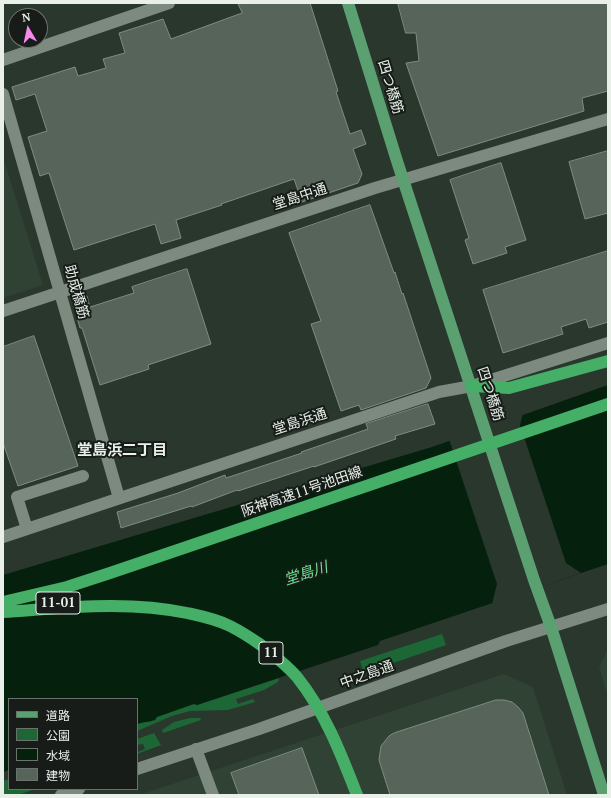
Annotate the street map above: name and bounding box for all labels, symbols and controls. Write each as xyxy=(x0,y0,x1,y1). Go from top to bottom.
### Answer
north arrow xyxy=(8,8,48,48)
text: N xyxy=(21,10,31,25)
street label: 四つ橋筋 xyxy=(374,58,406,116)
street label: 堂島中通 xyxy=(271,180,329,214)
street label: 助成橋筋 xyxy=(60,263,92,321)
street label: 四つ橋筋 xyxy=(473,365,507,423)
street label: 堂島浜通 xyxy=(271,405,329,439)
district label: 堂島浜二丁目 xyxy=(77,442,167,460)
street label: 阪神高速11号池田線 xyxy=(239,463,365,521)
water label: 堂島川 xyxy=(282,558,330,590)
road number: 11-01 xyxy=(36,592,80,614)
road number: 11 xyxy=(259,642,283,664)
street label: 中之島通 xyxy=(338,658,396,692)
legend xyxy=(8,698,138,790)
text: 道路 xyxy=(46,708,70,723)
text: 公園 xyxy=(46,728,70,743)
text: 水域 xyxy=(46,748,70,763)
text: 建物 xyxy=(46,768,70,783)

